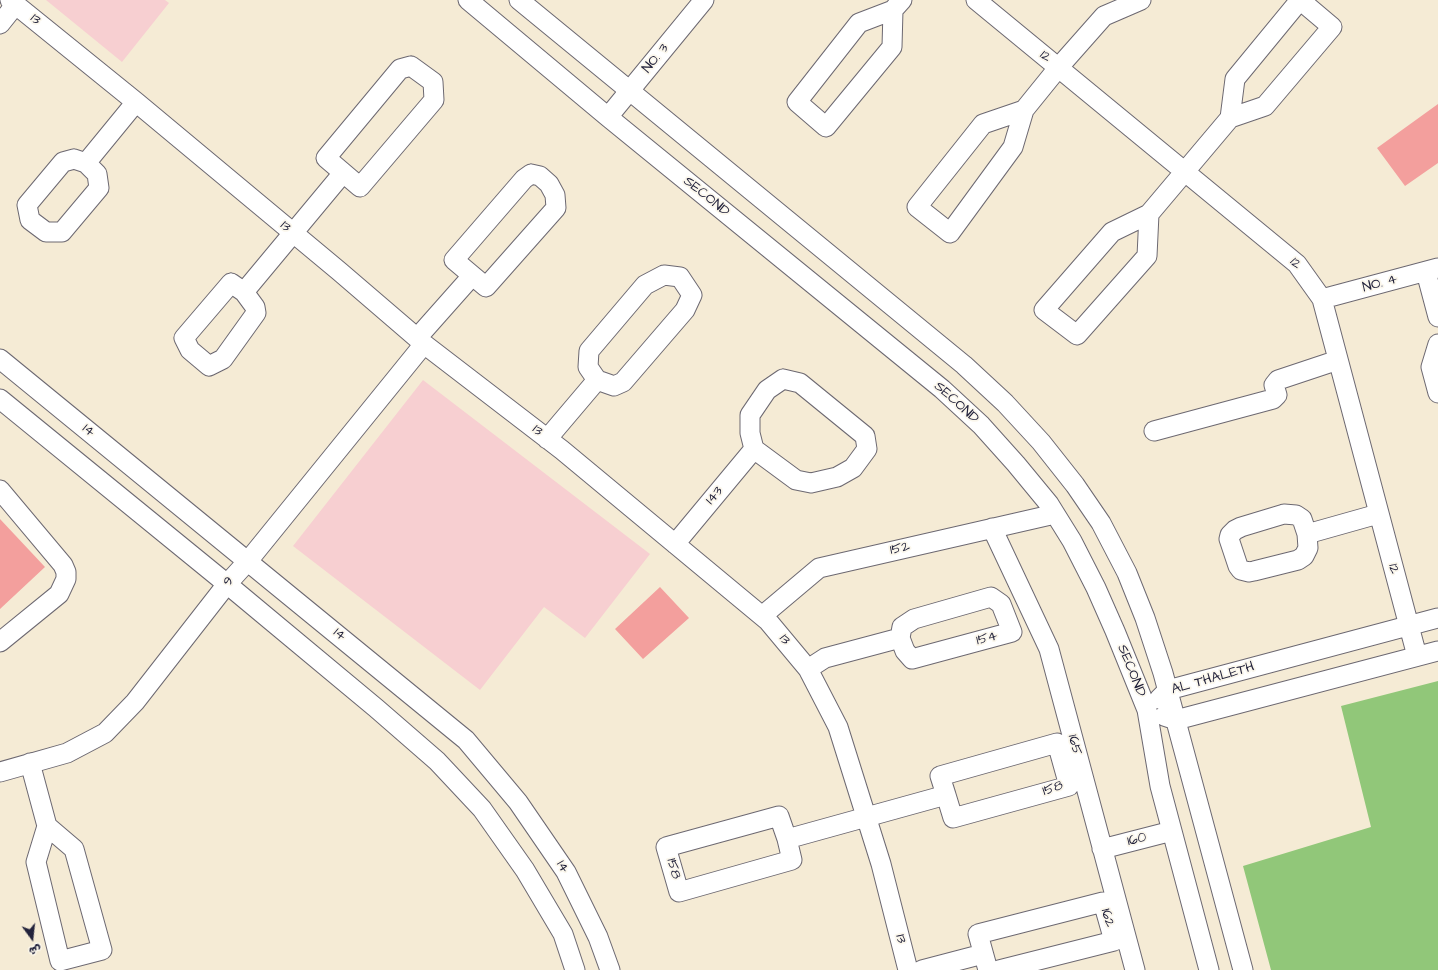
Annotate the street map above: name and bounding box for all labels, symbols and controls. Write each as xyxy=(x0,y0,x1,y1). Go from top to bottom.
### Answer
street label: 13 xyxy=(26,11,44,29)
street label: NO. 3 xyxy=(639,41,673,77)
street label: 12 xyxy=(1036,47,1054,67)
street label: SECOND xyxy=(680,173,732,221)
street label: 13 xyxy=(276,218,294,236)
street label: 12 xyxy=(1286,255,1304,273)
street label: NO. 4 xyxy=(1361,271,1399,297)
street label: SECOND xyxy=(930,379,982,427)
street label: 14 xyxy=(78,421,98,441)
street label: 13 xyxy=(528,422,546,440)
street label: 143 xyxy=(703,484,727,508)
street label: 152 xyxy=(889,539,911,559)
street label: 12 xyxy=(1384,562,1402,576)
street label: 9 xyxy=(220,574,238,590)
street label: 14 xyxy=(329,625,349,645)
street label: 154 xyxy=(975,628,999,650)
street label: 13 xyxy=(775,631,793,649)
street label: SECOND xyxy=(1113,643,1149,699)
street label: AL THALETH xyxy=(1170,659,1256,699)
street label: 165 xyxy=(1063,733,1085,757)
street label: 158 xyxy=(1040,778,1066,800)
street label: 160 xyxy=(1125,829,1149,851)
street label: 158 xyxy=(662,857,684,881)
street label: 14 xyxy=(552,858,572,876)
street label: 162 xyxy=(1096,907,1118,929)
north arrow xyxy=(12,918,52,958)
street label: 13 xyxy=(891,933,909,945)
text: ش xyxy=(27,941,43,959)

